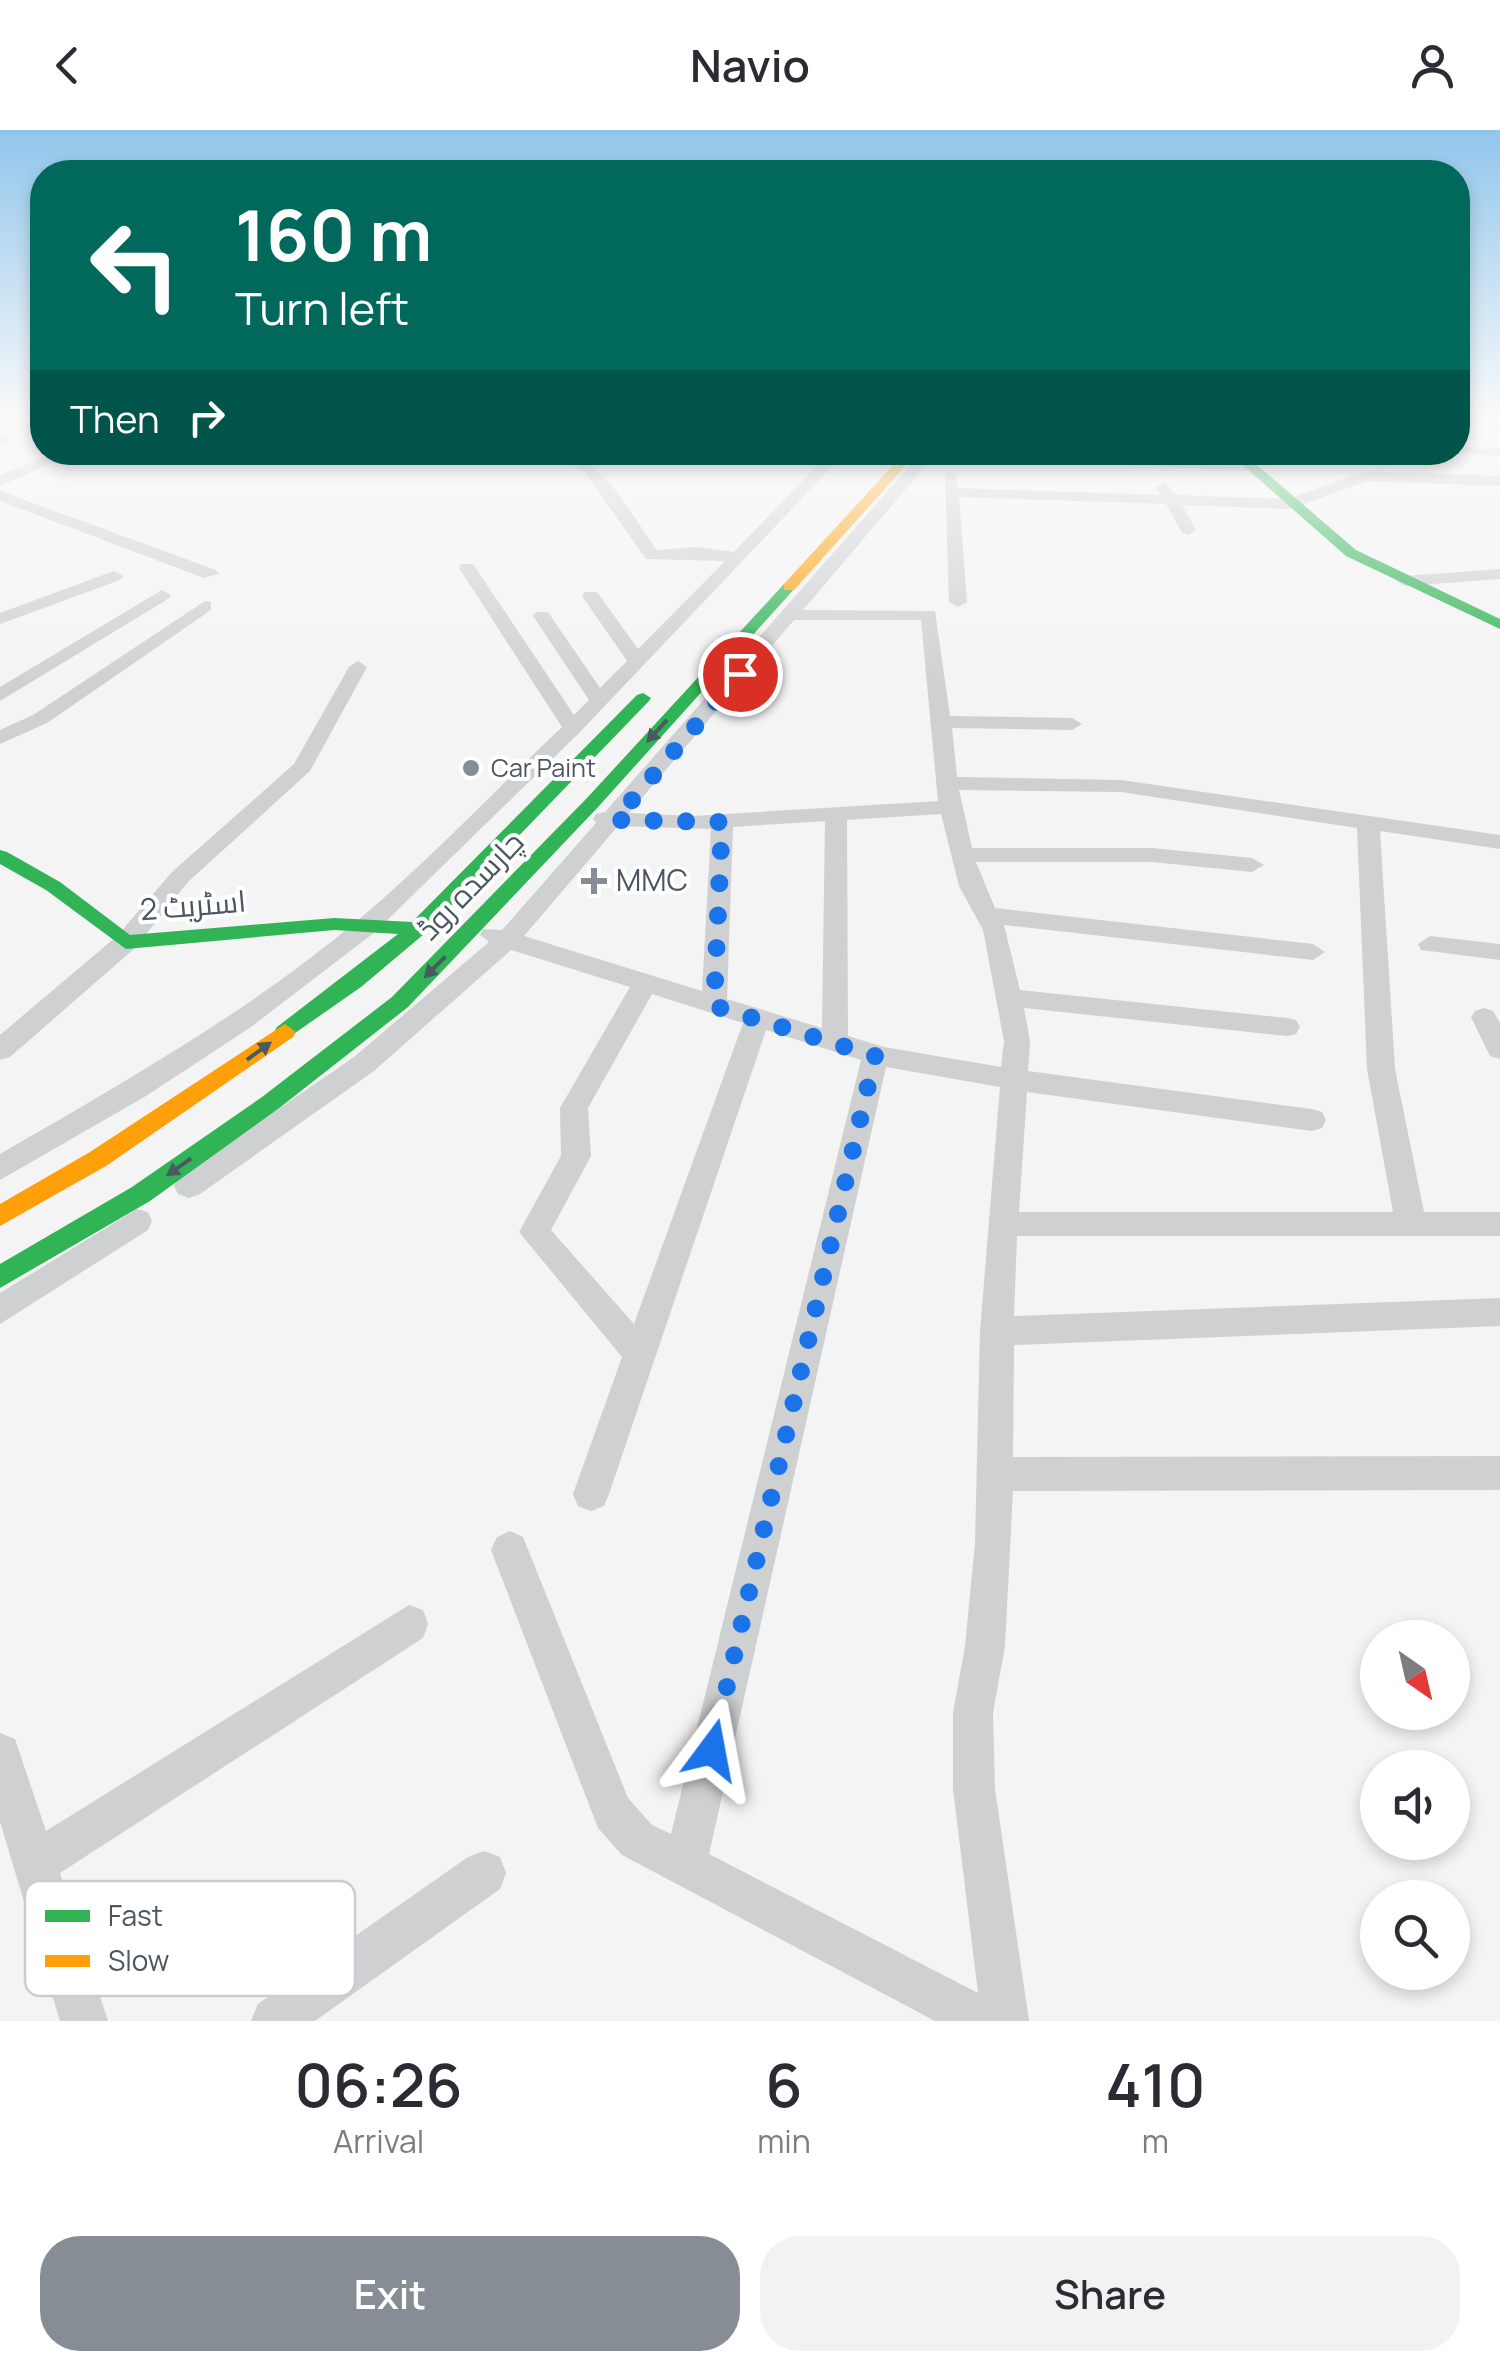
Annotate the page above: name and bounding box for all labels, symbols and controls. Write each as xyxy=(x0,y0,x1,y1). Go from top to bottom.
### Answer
text: Navio xyxy=(690,34,810,96)
icon: back xyxy=(40,38,95,93)
icon: person xyxy=(1405,38,1460,93)
text: 160 m xyxy=(235,186,432,282)
icon: left xyxy=(70,200,200,330)
text: Turn left xyxy=(235,277,409,339)
icon: right xyxy=(179,390,234,445)
text: Then xyxy=(70,392,159,444)
pin xyxy=(698,632,783,717)
icon: arrive xyxy=(713,647,768,702)
one-way arrow xyxy=(647,718,669,743)
place label: Car Paint xyxy=(491,750,596,785)
marker: Car Paint xyxy=(460,757,482,779)
street label: چارسدہ روڈ xyxy=(408,822,532,948)
place label: MMC xyxy=(616,859,688,900)
marker: MMC xyxy=(581,868,607,894)
street label: اسٹریٹ 2 xyxy=(138,879,248,930)
one-way arrow xyxy=(423,955,447,979)
one-way arrow xyxy=(246,1041,272,1061)
one-way arrow xyxy=(165,1157,192,1176)
north arrow xyxy=(1360,1620,1470,1730)
map controls xyxy=(1360,1620,1470,1990)
position arrow xyxy=(660,1698,764,1802)
button: sound xyxy=(1360,1750,1470,1860)
button: search xyxy=(1360,1880,1470,1990)
legend xyxy=(25,1881,355,1996)
text: Fast xyxy=(108,1896,163,1934)
text: Slow xyxy=(108,1941,169,1979)
text: 06:26 xyxy=(295,2043,463,2125)
text: 6 xyxy=(765,2043,803,2125)
text: 410 xyxy=(1105,2043,1205,2125)
text: Arrival xyxy=(333,2119,424,2163)
text: min xyxy=(757,2119,811,2163)
text: m xyxy=(1142,2119,1169,2163)
button: Exit xyxy=(40,2236,740,2351)
button: Share xyxy=(760,2236,1460,2351)

